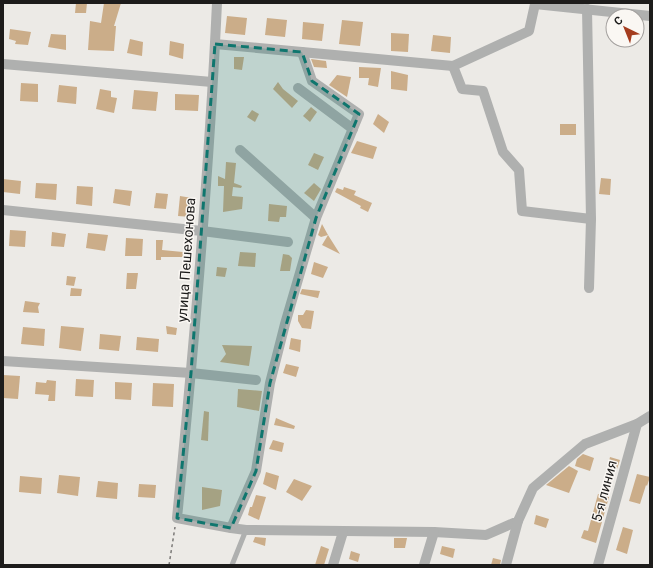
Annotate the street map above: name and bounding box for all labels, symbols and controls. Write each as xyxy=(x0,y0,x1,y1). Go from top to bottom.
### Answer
north arrow xyxy=(605,8,645,48)
text: С xyxy=(611,14,626,28)
street label: улица Пешехонова xyxy=(174,197,198,323)
street label: 5-я линия xyxy=(588,459,620,523)

